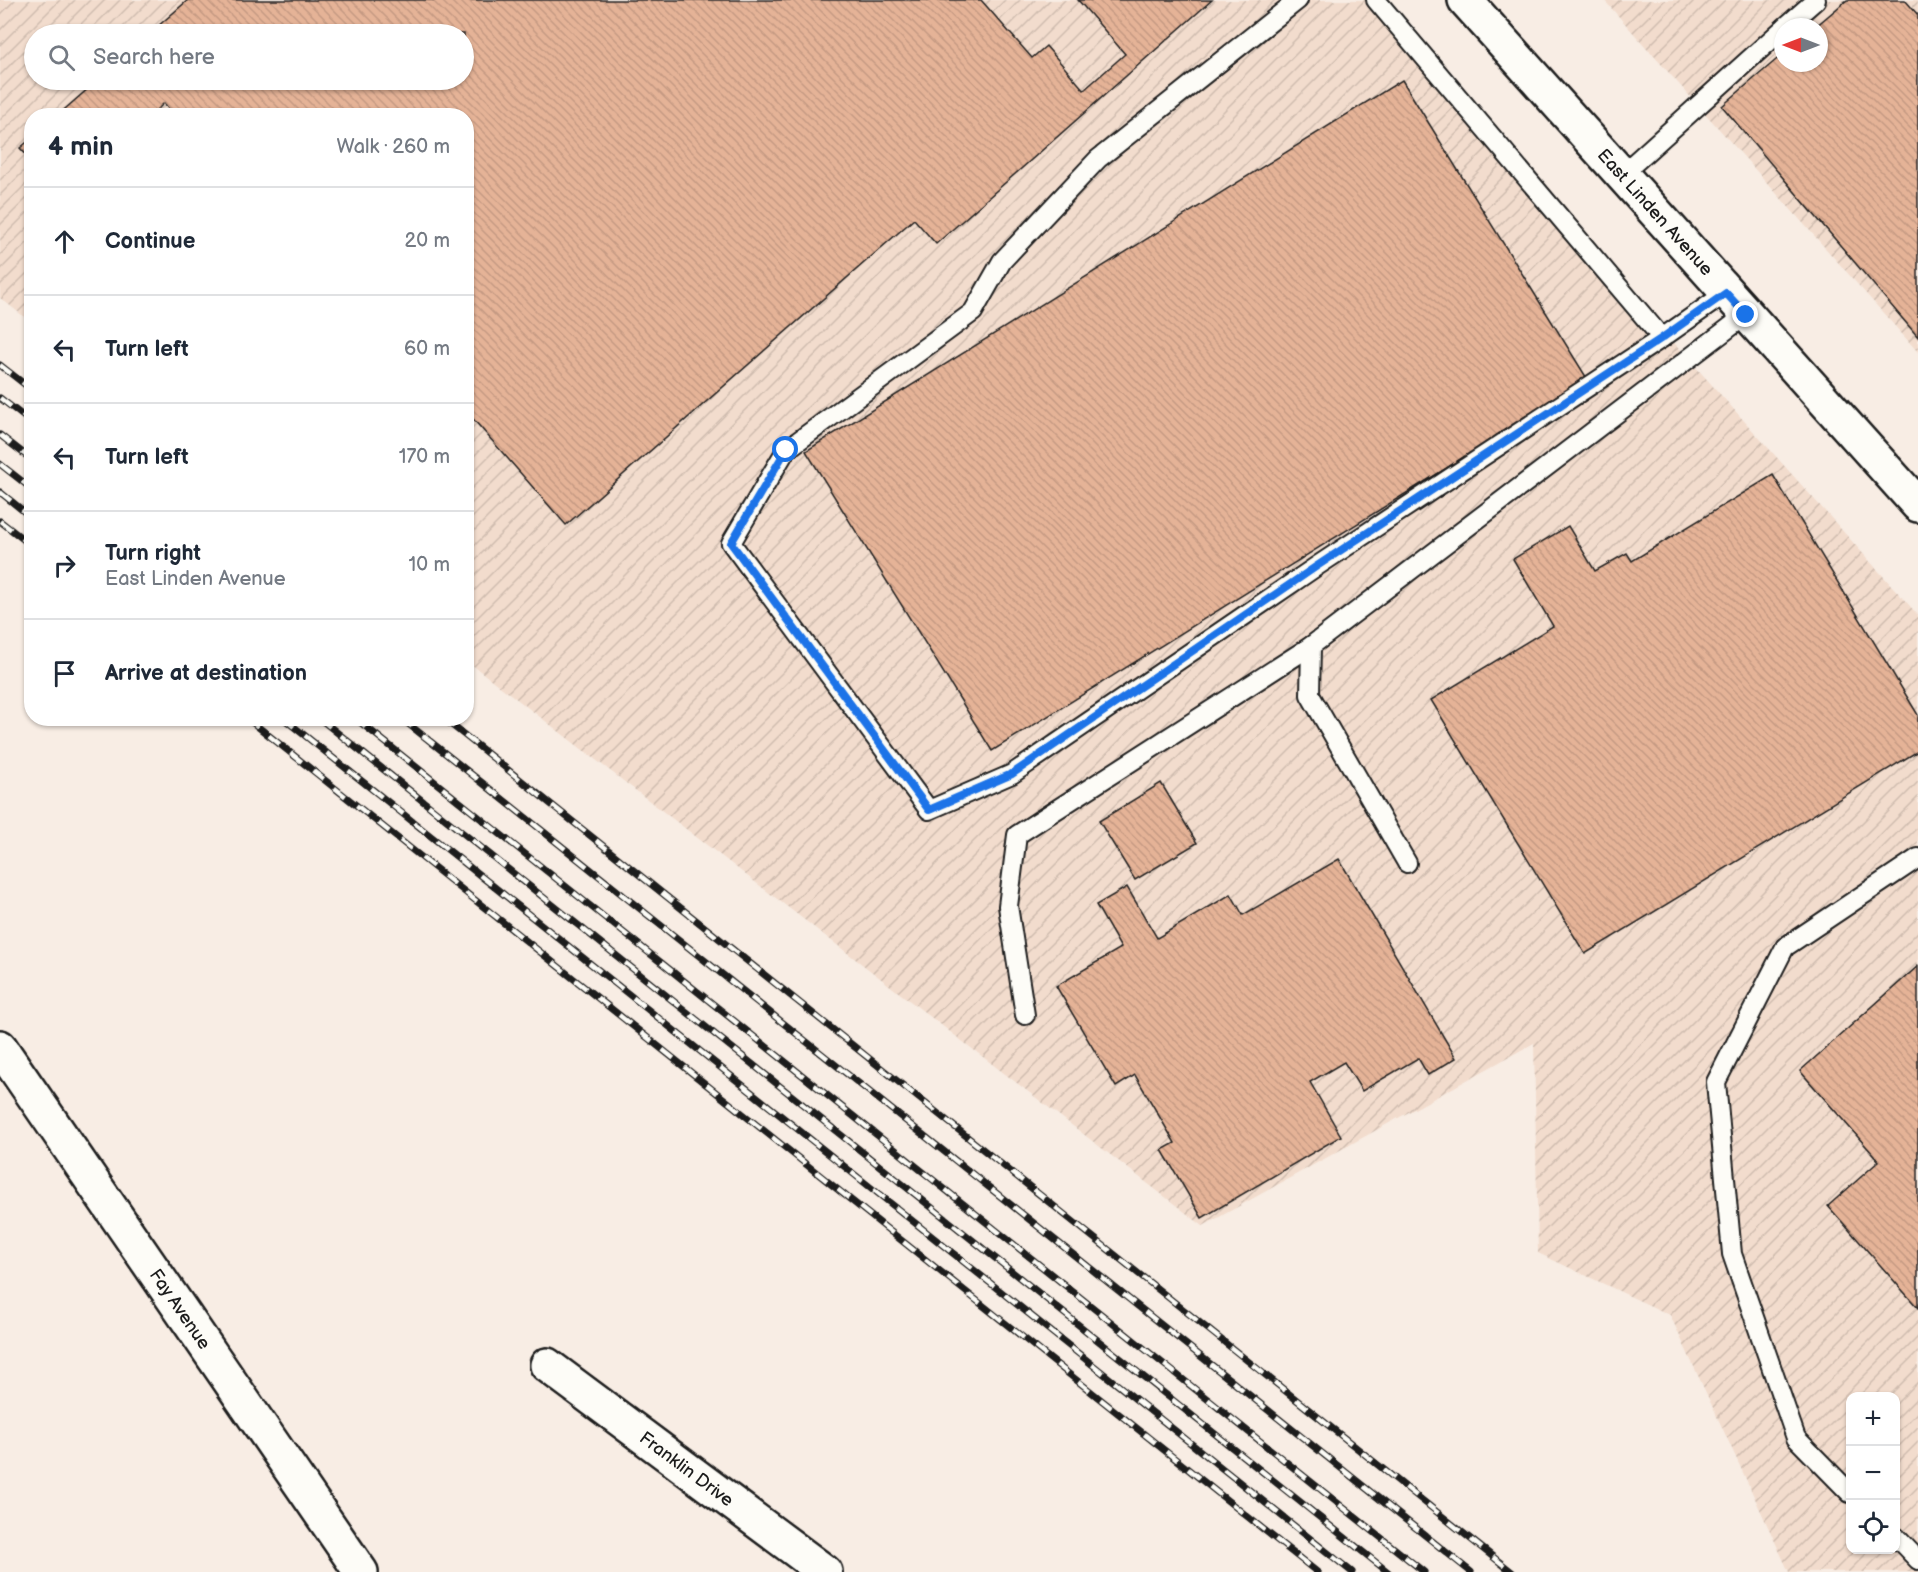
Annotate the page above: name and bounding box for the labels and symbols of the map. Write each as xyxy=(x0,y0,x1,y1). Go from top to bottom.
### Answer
north arrow xyxy=(1774,18,1828,72)
street label: East Linden Avenue xyxy=(1593,145,1717,280)
route end xyxy=(1732,301,1758,327)
route start xyxy=(772,436,798,462)
street label: Fay Avenue xyxy=(145,1265,215,1354)
street label: Franklin Drive xyxy=(635,1428,738,1511)

